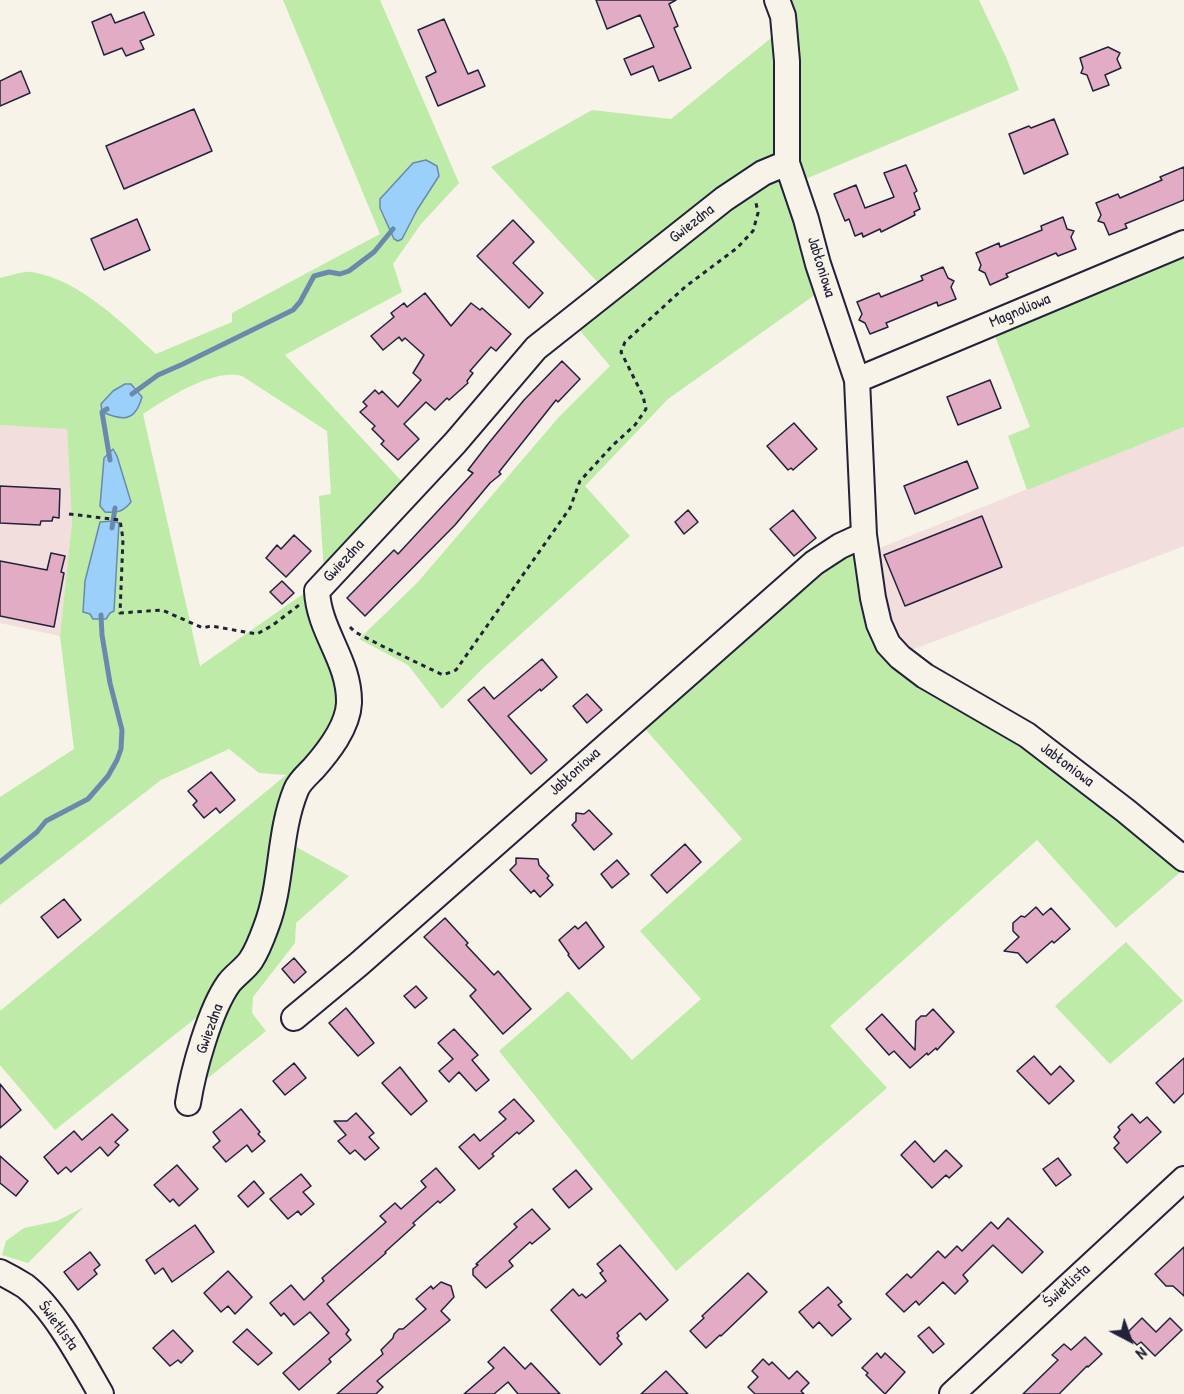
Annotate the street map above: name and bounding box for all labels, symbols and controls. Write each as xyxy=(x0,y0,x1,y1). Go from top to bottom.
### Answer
street label: Gwiezdna xyxy=(666,201,718,247)
street label: Jabłoniowa xyxy=(803,234,839,300)
street label: Magnoliowa xyxy=(987,290,1053,332)
street label: Gwiezdna xyxy=(319,536,369,586)
street label: Jabłoniowa xyxy=(1036,739,1098,791)
street label: Jabłoniowa xyxy=(545,744,605,800)
street label: Gwiezdna xyxy=(192,1001,228,1057)
street label: Świetlista xyxy=(1040,1260,1094,1312)
street label: Świetlista xyxy=(34,1298,82,1354)
north arrow xyxy=(1100,1310,1160,1370)
text: N xyxy=(1131,1342,1152,1365)

